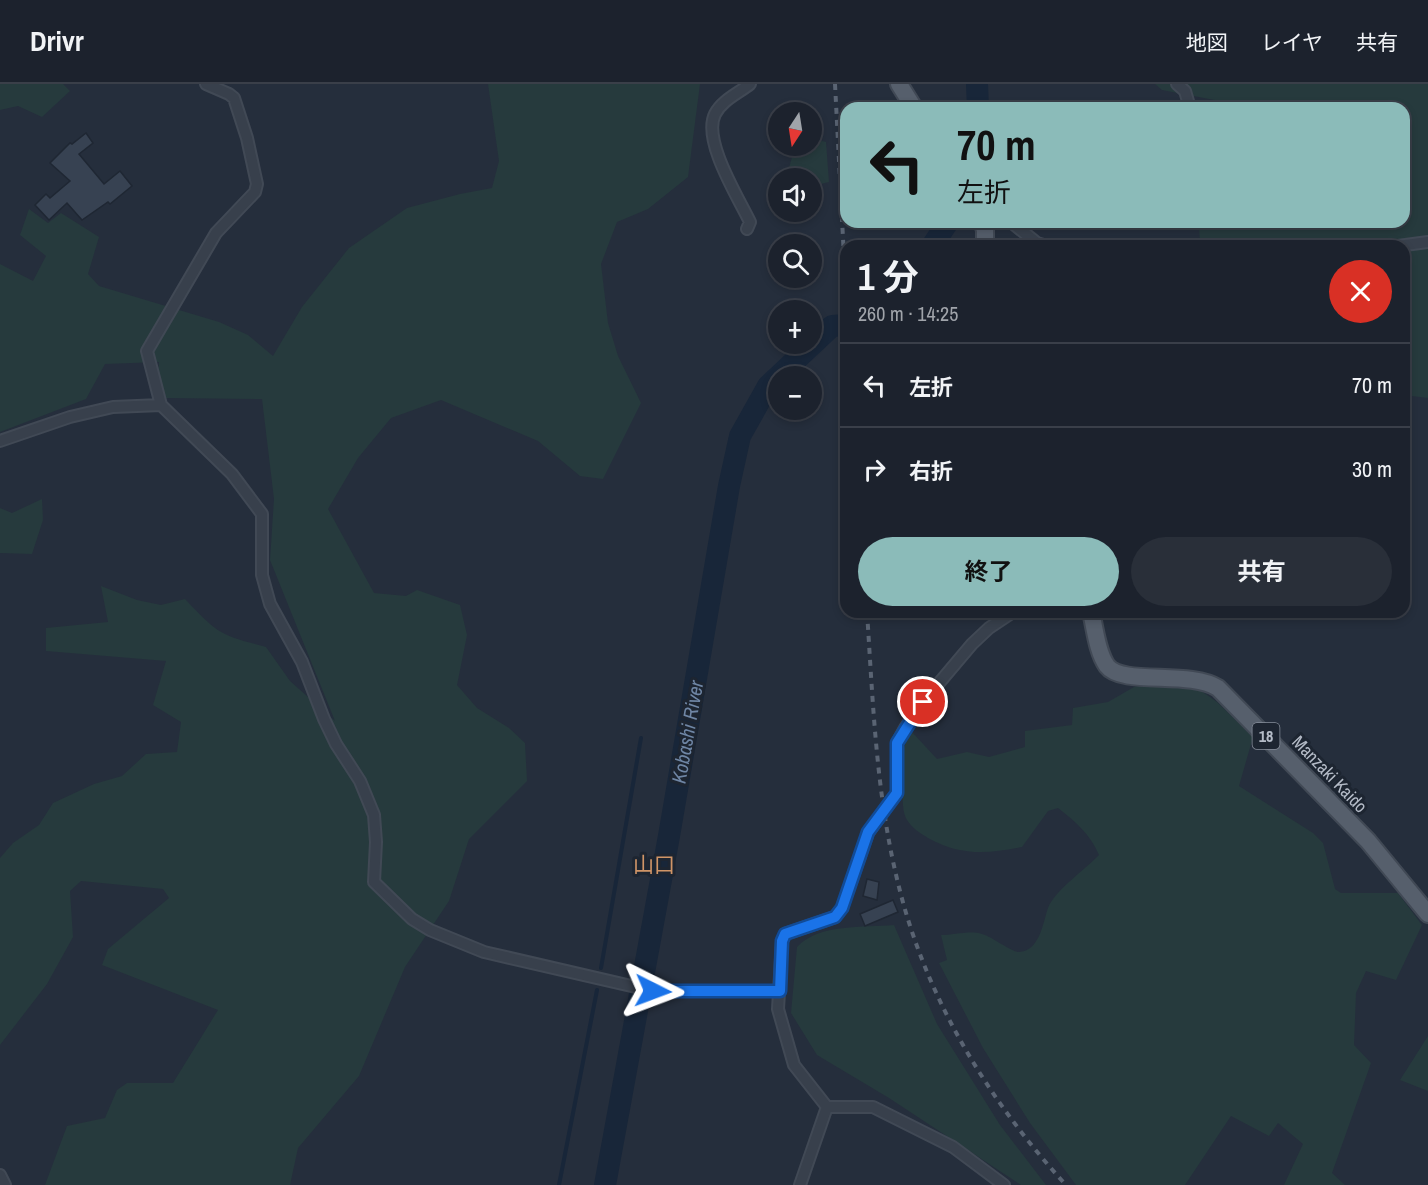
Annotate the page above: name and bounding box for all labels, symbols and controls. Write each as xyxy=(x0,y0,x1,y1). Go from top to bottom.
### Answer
text: Drivr xyxy=(30,22,84,60)
text: 地図 xyxy=(1186,28,1228,57)
text: レイヤ xyxy=(1261,28,1323,57)
text: 共有 xyxy=(1356,28,1398,57)
north arrow xyxy=(768,102,822,156)
map controls xyxy=(768,102,822,420)
text: 70 m xyxy=(957,117,1036,173)
icon: left xyxy=(858,126,936,204)
button: sound xyxy=(768,168,822,222)
text: 左折 xyxy=(957,174,1011,210)
button: search xyxy=(768,234,822,288)
text: 1 分 xyxy=(858,253,919,301)
button: close xyxy=(1329,260,1392,323)
button: + xyxy=(768,300,822,354)
text: 260 m · 14:25 xyxy=(858,300,958,327)
button: − xyxy=(768,366,822,420)
icon: left xyxy=(858,369,891,402)
text: 70 m xyxy=(1352,370,1392,400)
text: 左折 xyxy=(909,372,953,402)
icon: right xyxy=(858,453,891,486)
text: 30 m xyxy=(1352,454,1392,484)
text: 右折 xyxy=(909,456,953,486)
button: 終了 xyxy=(858,537,1119,606)
button: 共有 xyxy=(1131,537,1392,606)
pin xyxy=(897,676,948,727)
water label: Kobashi River xyxy=(665,678,709,786)
icon: arrive xyxy=(906,685,939,718)
road number: 18 xyxy=(1252,723,1280,749)
street label: Manzaki Kaido xyxy=(1287,730,1373,818)
district label: 山口 xyxy=(633,850,675,879)
position arrow xyxy=(621,959,685,1023)

